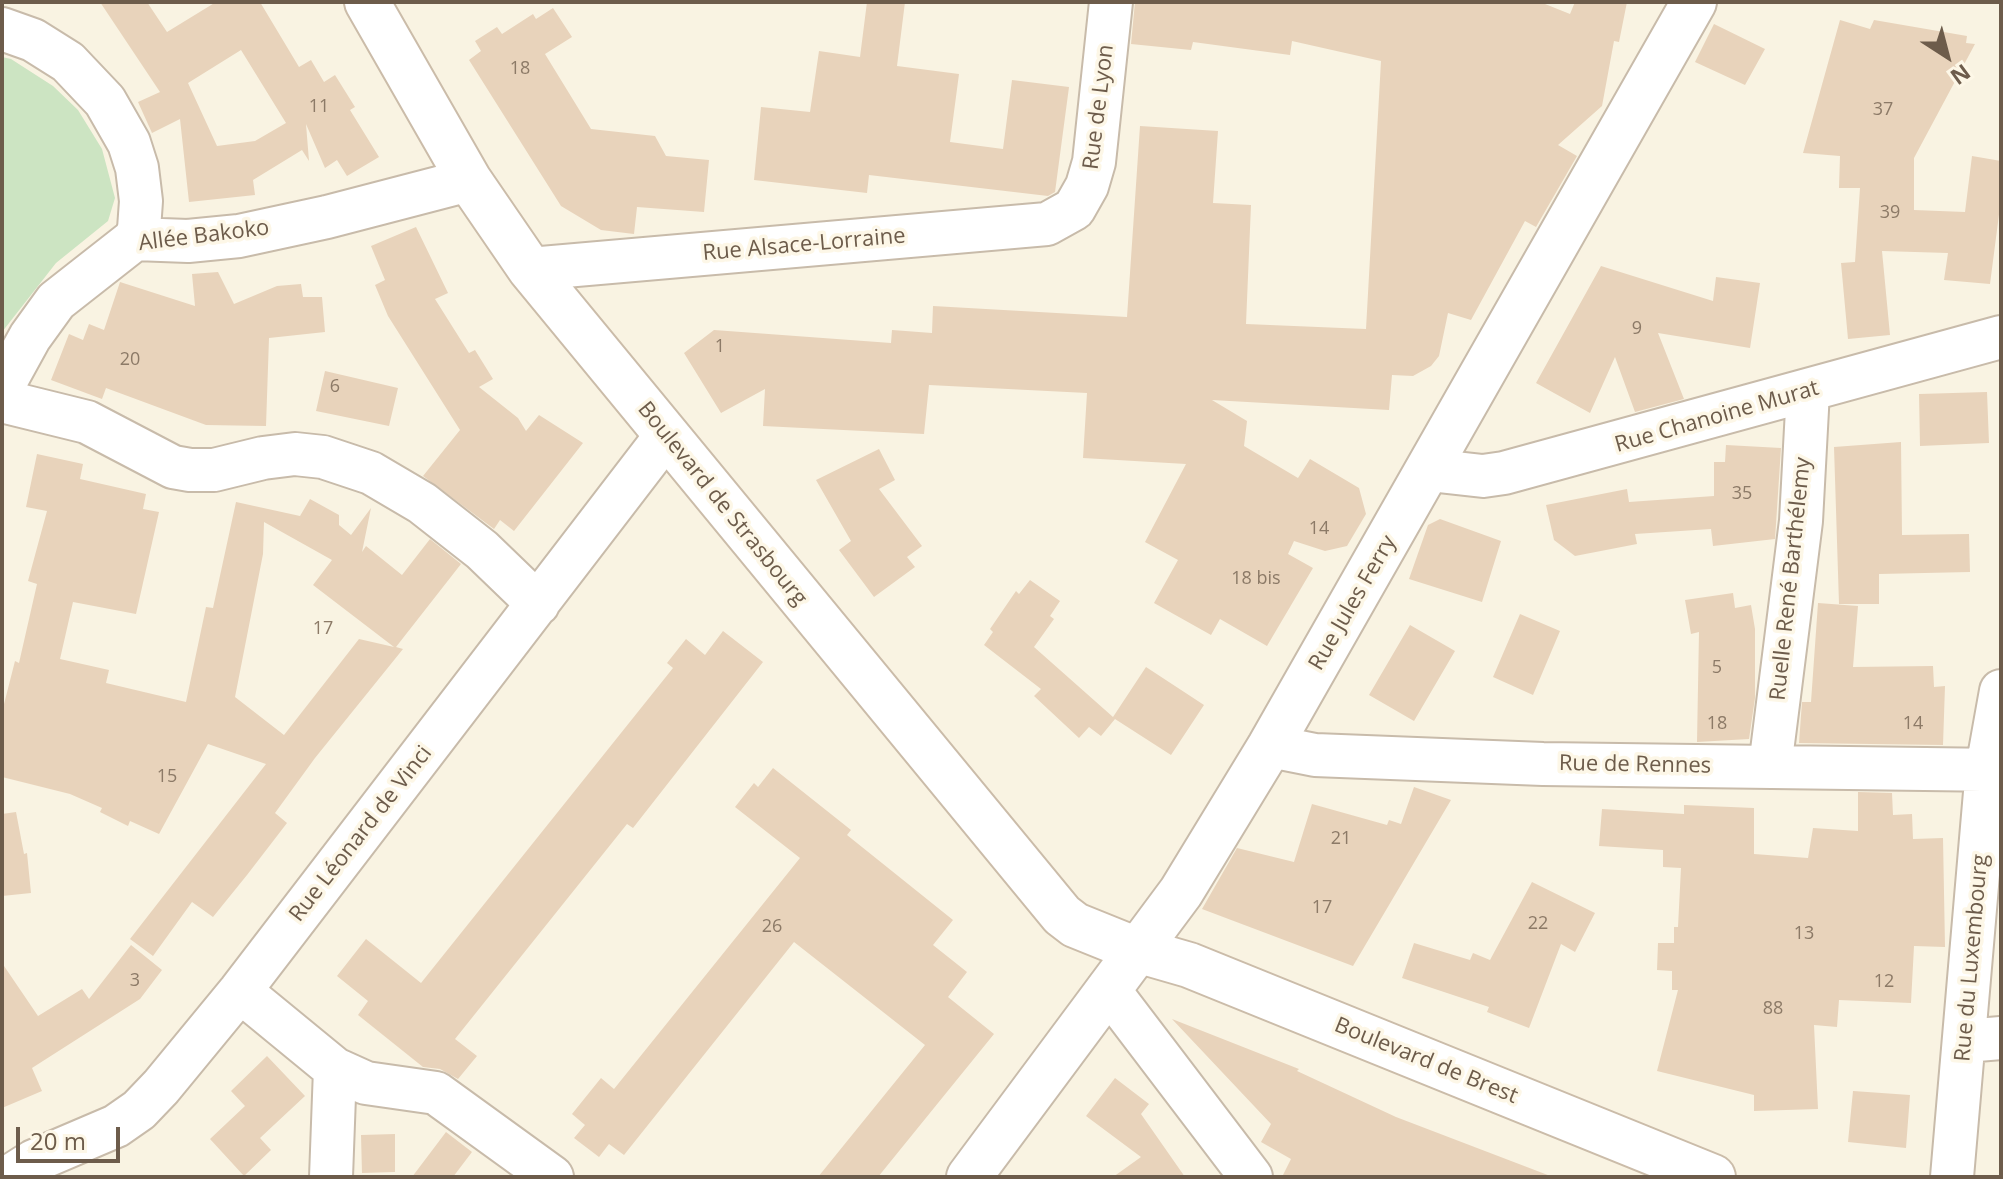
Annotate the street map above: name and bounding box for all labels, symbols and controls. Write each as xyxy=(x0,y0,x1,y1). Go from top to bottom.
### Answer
north arrow xyxy=(1907,16,1987,96)
street label: Rue de Lyon xyxy=(1078,43,1120,171)
house number: 18 xyxy=(510,58,530,80)
text: N xyxy=(1945,58,1977,93)
house number: 11 xyxy=(309,96,329,118)
house number: 37 xyxy=(1873,99,1893,121)
house number: 39 xyxy=(1880,202,1900,224)
street label: Allée Bakoko xyxy=(137,215,271,257)
street label: Rue Alsace-Lorraine xyxy=(701,223,907,267)
house number: 9 xyxy=(1632,318,1642,340)
house number: 1 xyxy=(715,336,725,358)
house number: 20 xyxy=(120,349,140,371)
street label: Rue Chanoine Murat xyxy=(1612,375,1822,459)
house number: 6 xyxy=(330,376,340,398)
street label: Boulevard de Strasbourg xyxy=(632,397,812,611)
street label: Ruelle René Barthélemy xyxy=(1765,456,1817,702)
house number: 35 xyxy=(1732,483,1752,505)
house number: 14 xyxy=(1309,518,1329,540)
street label: Rue Jules Ferry xyxy=(1304,531,1402,675)
house number: 18 bis xyxy=(1231,568,1281,590)
house number: 17 xyxy=(313,618,333,640)
house number: 5 xyxy=(1712,657,1722,679)
house number: 18 xyxy=(1707,713,1727,735)
house number: 14 xyxy=(1903,713,1923,735)
street label: Rue Léonard de Vinci xyxy=(284,741,438,927)
street label: Rue de Rennes xyxy=(1559,750,1711,780)
house number: 15 xyxy=(157,766,177,788)
house number: 21 xyxy=(1331,828,1351,850)
street label: Rue du Luxembourg xyxy=(1950,853,1994,1063)
house number: 17 xyxy=(1312,897,1332,919)
house number: 22 xyxy=(1528,913,1548,935)
house number: 26 xyxy=(762,916,782,938)
house number: 13 xyxy=(1794,923,1814,945)
house number: 3 xyxy=(130,970,140,992)
house number: 12 xyxy=(1874,971,1894,993)
house number: 88 xyxy=(1763,998,1783,1020)
street label: Boulevard de Brest xyxy=(1330,1012,1522,1110)
scale bar xyxy=(20,1111,124,1161)
text: 20 m xyxy=(30,1124,86,1157)

